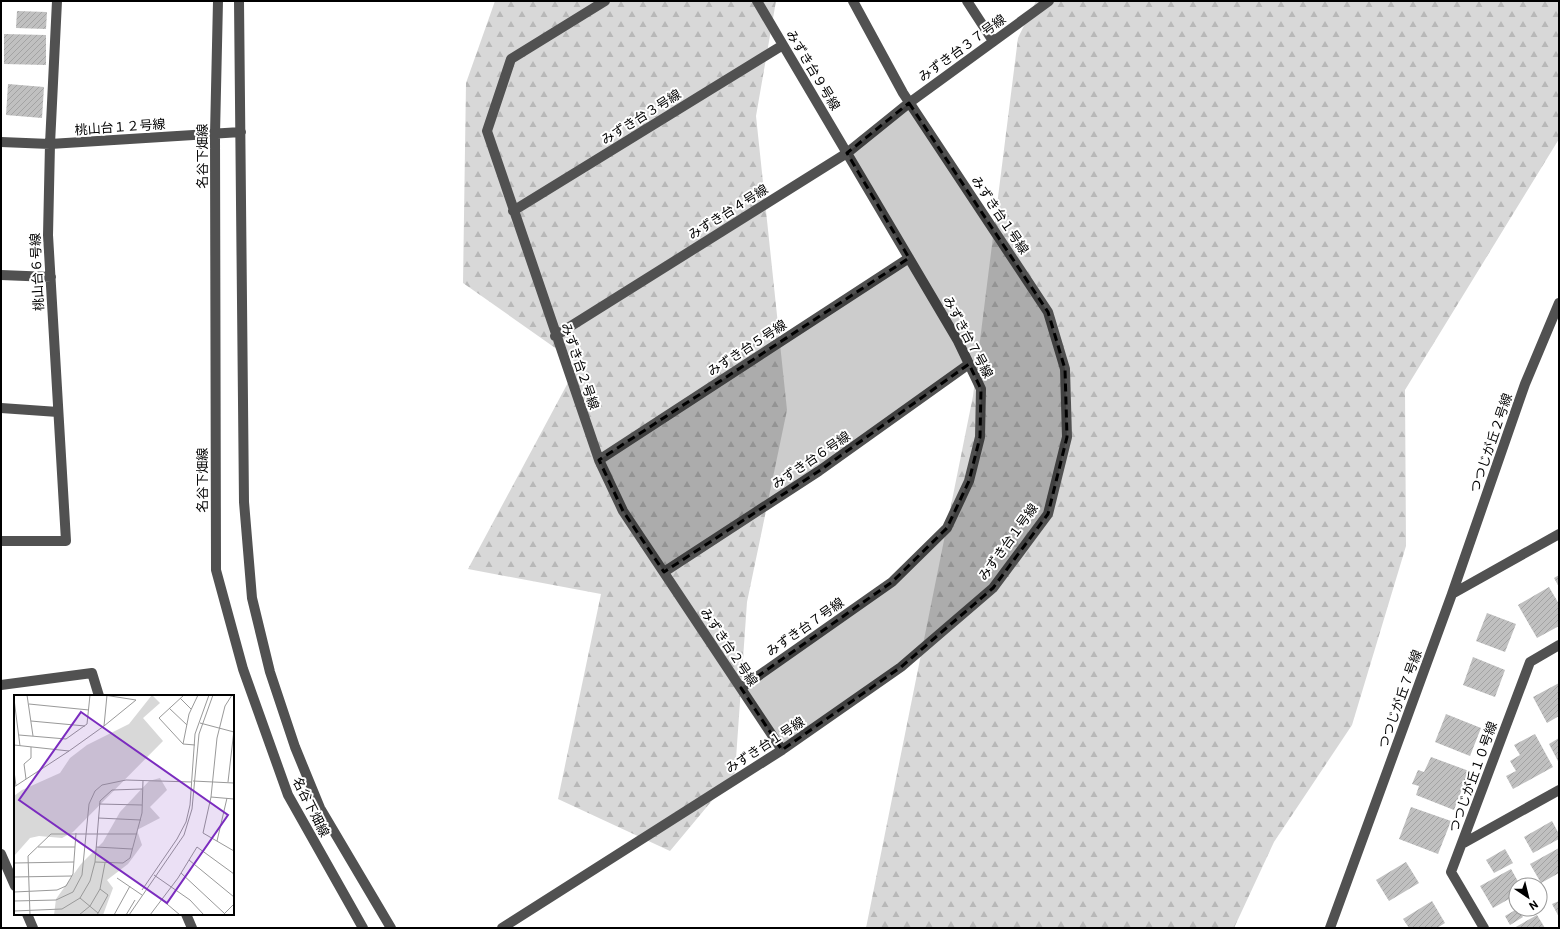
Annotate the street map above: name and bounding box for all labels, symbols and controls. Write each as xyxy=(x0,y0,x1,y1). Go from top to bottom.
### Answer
street label: みずき台３７号線 xyxy=(916,11,1008,85)
street label: みずき台９号線 xyxy=(783,27,843,113)
street label: みずき台３号線 xyxy=(598,87,684,147)
street label: 桃山台１２号線 xyxy=(74,116,166,138)
street label: 名谷下畑線 xyxy=(195,123,210,189)
street label: みずき台１号線 xyxy=(968,173,1032,257)
street label: みずき台４号線 xyxy=(685,182,771,242)
street label: 桃山台６号線 xyxy=(27,233,47,311)
street label: みずき台７号線 xyxy=(940,293,996,381)
street label: みずき台５号線 xyxy=(705,317,789,379)
street label: みずき台２号線 xyxy=(558,321,602,411)
street label: つつじが丘２号線 xyxy=(1467,391,1515,495)
street label: みずき台６号線 xyxy=(769,428,853,492)
street label: 名谷下畑線 xyxy=(195,447,210,513)
street label: みずき台１号線 xyxy=(975,501,1041,583)
street label: みずき台７号線 xyxy=(763,595,847,659)
street label: みずき台２号線 xyxy=(697,605,761,689)
street label: つつじが丘７号線 xyxy=(1375,648,1425,750)
inset map xyxy=(14,695,234,915)
street label: みずき台１号線 xyxy=(723,714,807,776)
street label: つつじが丘１０号線 xyxy=(1446,719,1500,835)
street label: 名谷下畑線 xyxy=(290,775,332,839)
north arrow xyxy=(1508,877,1548,917)
text: N xyxy=(1526,897,1540,912)

